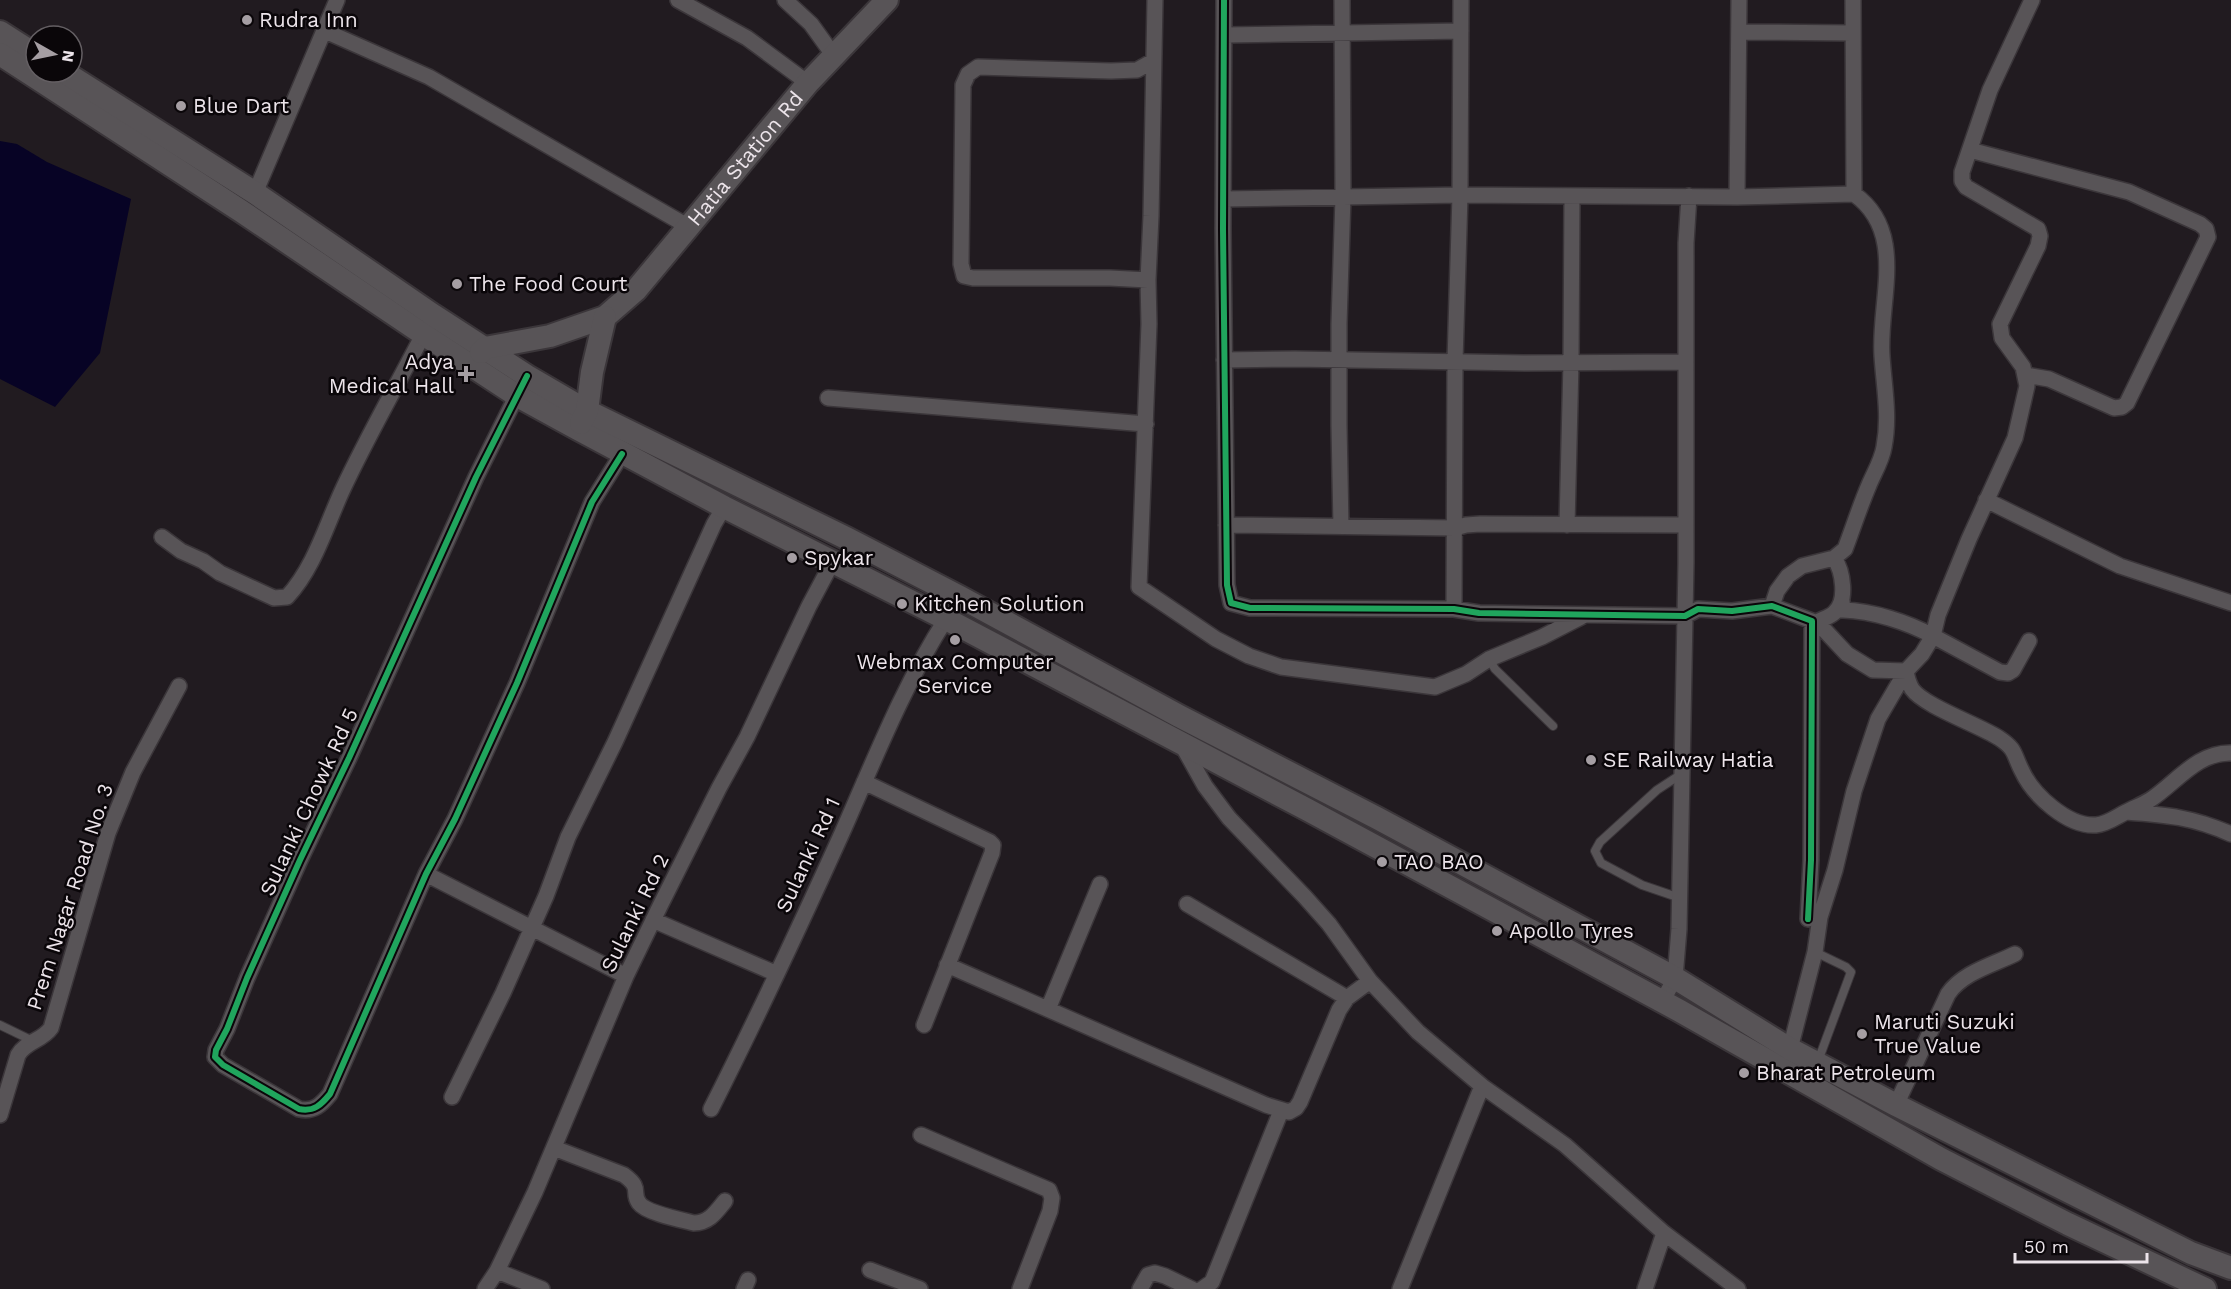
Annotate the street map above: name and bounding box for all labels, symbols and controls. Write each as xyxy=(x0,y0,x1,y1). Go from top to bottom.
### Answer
place label: Rudra Inn xyxy=(259,7,358,32)
marker: Rudra Inn xyxy=(240,13,254,27)
north arrow xyxy=(24,24,84,84)
text: N xyxy=(58,49,79,64)
street label: Hatia Station Rd xyxy=(682,86,808,231)
place label: Blue Dart xyxy=(193,93,289,118)
marker: Blue Dart xyxy=(174,99,188,113)
place label: The Food Court xyxy=(469,271,628,296)
marker: The Food Court xyxy=(450,277,464,291)
place label: Adya Medical Hall xyxy=(329,349,455,398)
marker: Adya Medical Hall xyxy=(459,367,473,381)
place label: Spykar xyxy=(804,545,874,570)
marker: Spykar xyxy=(785,551,799,565)
place label: Kitchen Solution xyxy=(914,591,1085,616)
marker: Kitchen Solution xyxy=(895,597,909,611)
marker: Webmax Computer Service xyxy=(948,633,962,647)
place label: Webmax Computer Service xyxy=(856,649,1054,698)
street label: Sulanki Chowk Rd 5 xyxy=(254,704,363,900)
place label: SE Railway Hatia xyxy=(1603,747,1774,772)
marker: SE Railway Hatia xyxy=(1584,753,1598,767)
street label: Prem Nagar Road No. 3 xyxy=(21,780,118,1013)
street label: Sulanki Rd 1 xyxy=(770,793,845,916)
place label: TAO BAO xyxy=(1394,849,1484,874)
street label: Sulanki Rd 2 xyxy=(595,850,674,976)
marker: TAO BAO xyxy=(1375,855,1389,869)
place label: Apollo Tyres xyxy=(1509,918,1634,943)
marker: Apollo Tyres xyxy=(1490,924,1504,938)
place label: Maruti Suzuki True Value xyxy=(1874,1009,2015,1058)
marker: Maruti Suzuki True Value xyxy=(1855,1027,1869,1041)
place label: Bharat Petroleum xyxy=(1756,1060,1936,1085)
marker: Bharat Petroleum xyxy=(1737,1066,1751,1080)
scale bar xyxy=(2015,1226,2147,1264)
text: 50 m xyxy=(2024,1236,2069,1257)

